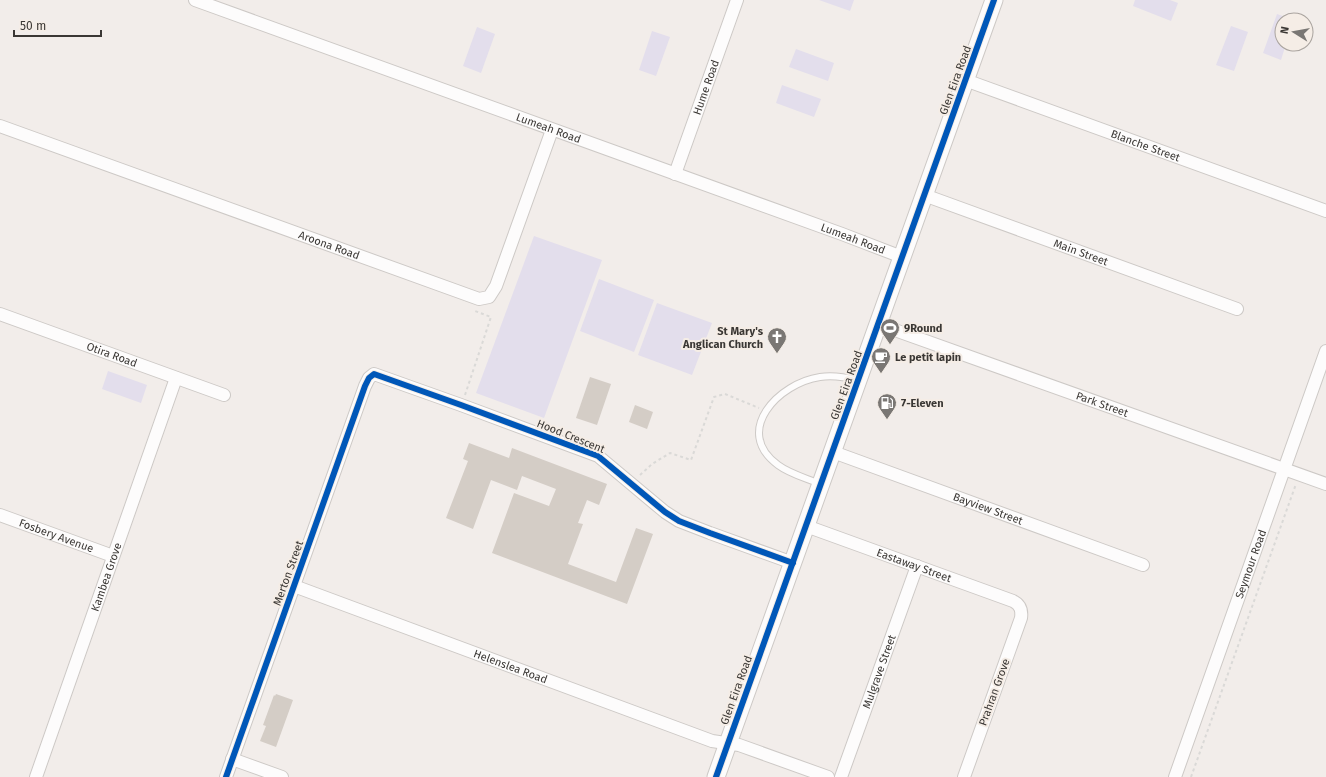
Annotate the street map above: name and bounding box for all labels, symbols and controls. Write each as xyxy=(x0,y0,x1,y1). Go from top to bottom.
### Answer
scale bar xyxy=(14,12,101,38)
north arrow xyxy=(1274,12,1314,52)
text: 50 m xyxy=(20,19,46,33)
text: N xyxy=(1278,25,1292,35)
street label: Glen Eira Road xyxy=(937,44,974,116)
street label: Hume Road xyxy=(691,58,722,117)
street label: Lumeah Road xyxy=(514,111,583,146)
street label: Blanche Street xyxy=(1109,127,1182,165)
street label: Lumeah Road xyxy=(819,221,887,257)
street label: Aroona Road xyxy=(297,228,361,262)
street label: Main Street xyxy=(1052,237,1110,268)
sports icon: 9Round xyxy=(879,317,901,345)
place label: 9Round xyxy=(904,322,942,335)
place label: St Mary's Anglican Church xyxy=(682,325,764,351)
church icon: St Mary's Anglican Church xyxy=(766,326,788,354)
street label: Otira Road xyxy=(85,340,139,370)
cafe icon: Le petit lapin xyxy=(870,346,892,374)
street label: Glen Eira Road xyxy=(828,349,865,421)
place label: Le petit lapin xyxy=(895,351,961,364)
street label: Park Street xyxy=(1074,389,1130,420)
fuel station icon: 7-Eleven xyxy=(876,392,898,420)
place label: 7-Eleven xyxy=(901,397,943,410)
street label: Hood Crescent xyxy=(535,417,607,456)
street label: Bayview Street xyxy=(951,490,1024,528)
street label: Fosbery Avenue xyxy=(17,516,95,555)
street label: Seymour Road xyxy=(1233,528,1269,600)
street label: Merton Street xyxy=(271,539,306,607)
street label: Kambea Grove xyxy=(89,541,125,613)
street label: Eastaway Street xyxy=(875,546,953,585)
street label: Mulgrave Street xyxy=(860,633,899,711)
street label: Helenslea Road xyxy=(472,647,549,686)
street label: Glen Eira Road xyxy=(718,654,755,726)
street label: Prahran Grove xyxy=(976,657,1013,727)

